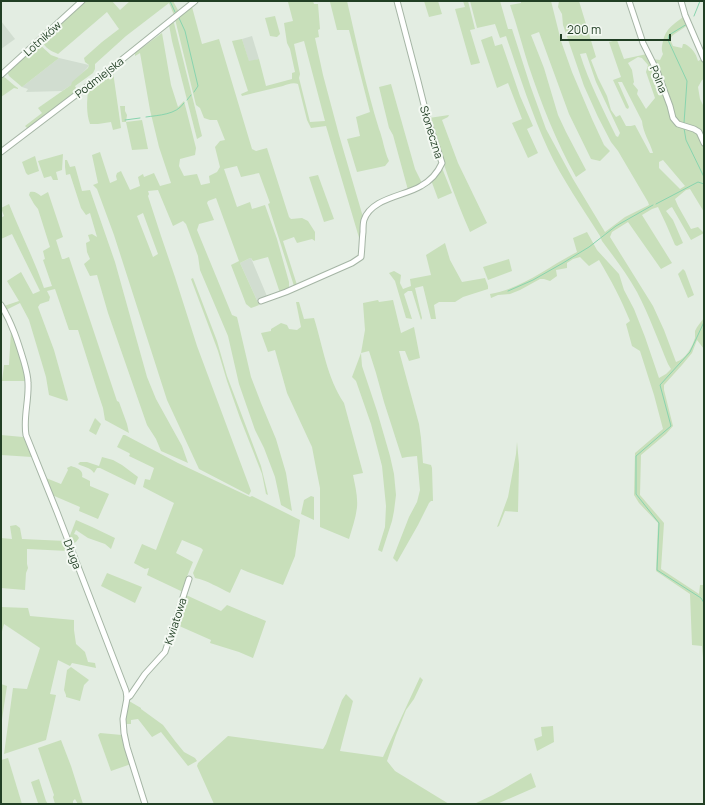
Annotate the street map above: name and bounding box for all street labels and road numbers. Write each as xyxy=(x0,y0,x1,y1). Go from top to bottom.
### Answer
street label: Lotników xyxy=(20,17,64,59)
street label: Podmiejska xyxy=(72,53,126,101)
street label: Polna xyxy=(647,63,671,95)
street label: Słoneczna xyxy=(417,104,447,160)
street label: Długa xyxy=(60,537,86,571)
street label: Kwiatowa xyxy=(160,596,190,646)

